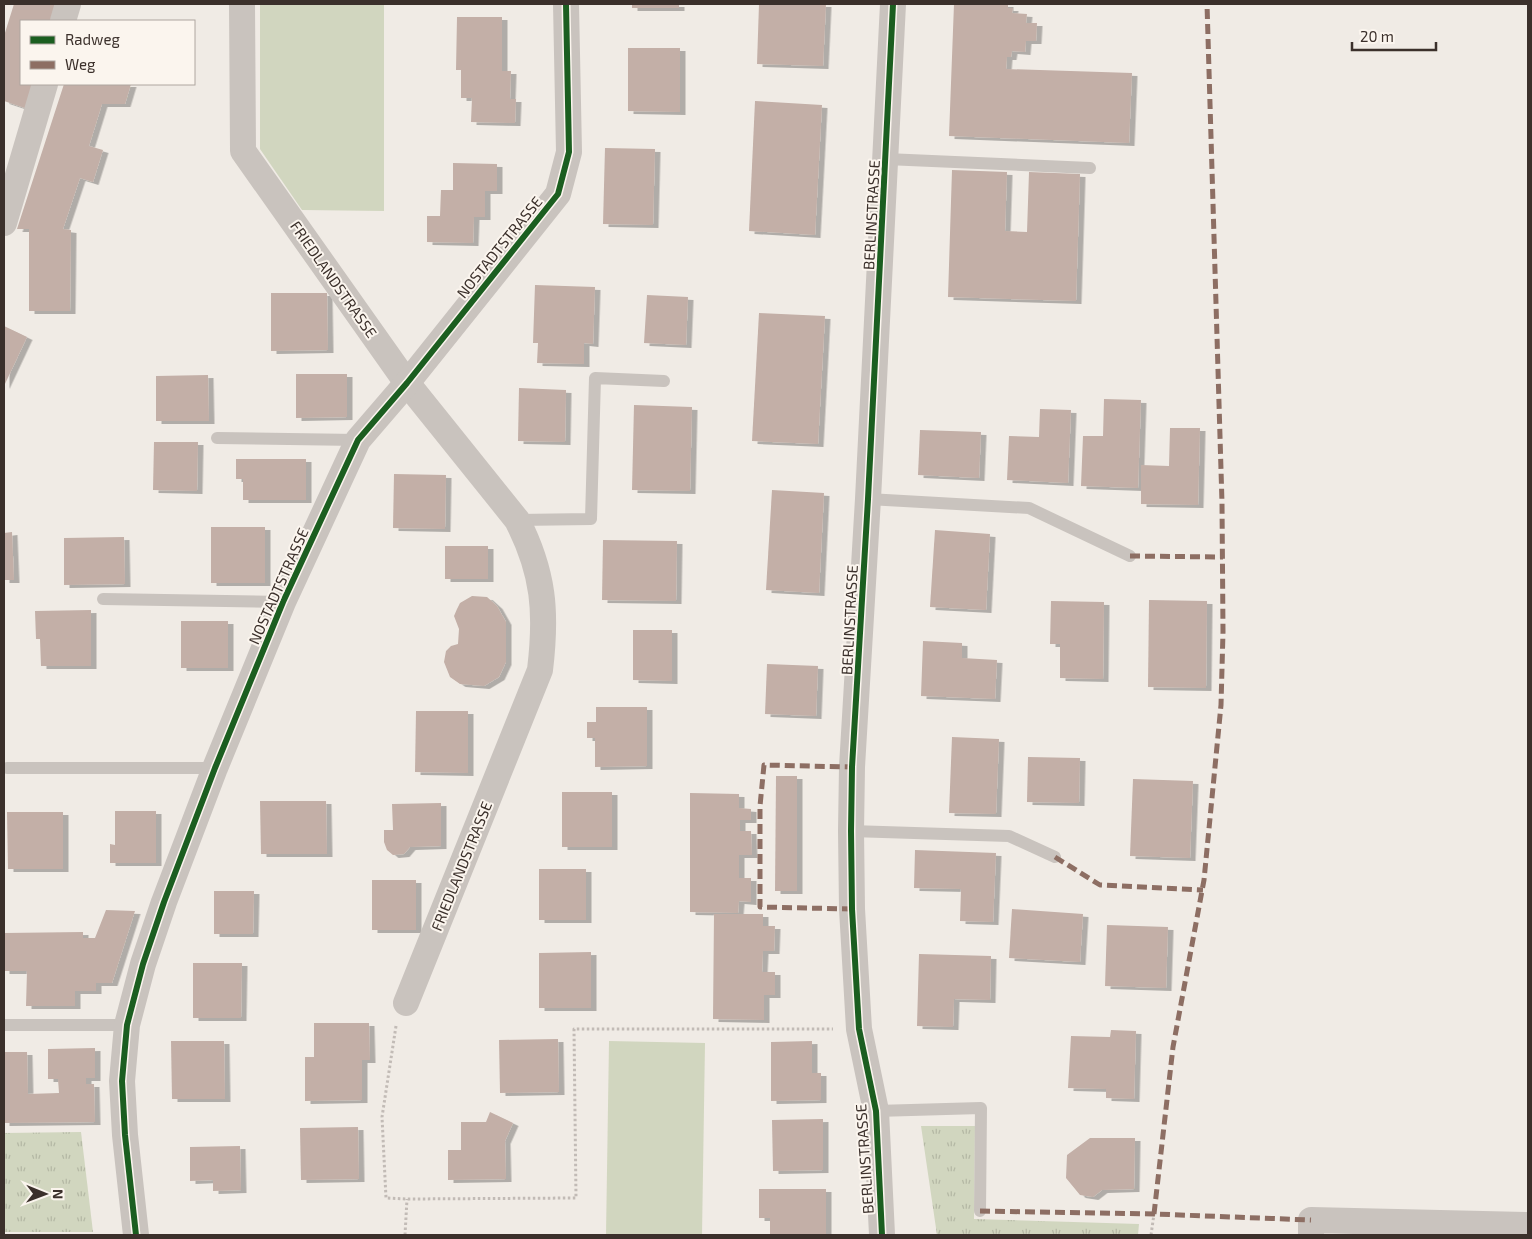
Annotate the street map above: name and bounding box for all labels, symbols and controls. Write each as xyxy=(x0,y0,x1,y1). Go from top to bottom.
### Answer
legend xyxy=(20,20,195,85)
scale bar xyxy=(1352,20,1436,52)
text: 20 m xyxy=(1360,27,1394,45)
text: Radweg xyxy=(65,30,120,48)
text: Weg xyxy=(65,55,96,73)
street label: BERLINSTRASSE xyxy=(859,160,883,270)
street label: NOSTADTSTRASSE xyxy=(452,193,546,301)
street label: FRIEDLANDSTRASSE xyxy=(287,217,381,341)
street label: NOSTADTSTRASSE xyxy=(244,525,312,647)
street label: BERLINSTRASSE xyxy=(837,565,861,675)
street label: FRIEDLANDSTRASSE xyxy=(427,799,495,933)
street label: BERLINSTRASSE xyxy=(851,1103,877,1215)
north arrow xyxy=(20,1169,70,1219)
text: N xyxy=(50,1189,67,1199)

